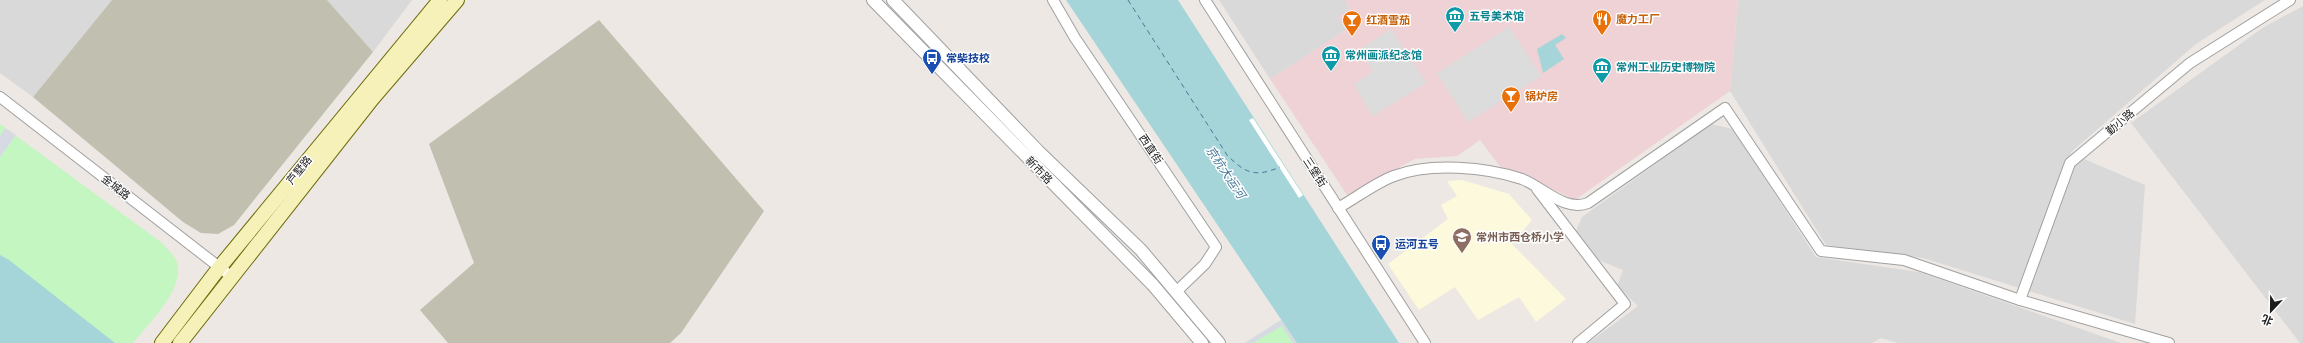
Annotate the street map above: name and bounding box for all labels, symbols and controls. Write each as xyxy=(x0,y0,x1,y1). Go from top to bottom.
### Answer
museum icon: 五号美术馆 xyxy=(1444,5,1466,33)
place label: 五号美术馆 xyxy=(1469,8,1524,24)
restaurant icon: 魔力工厂 xyxy=(1591,8,1613,36)
bar icon: 红酒雪茄 xyxy=(1341,9,1363,37)
place label: 魔力工厂 xyxy=(1616,11,1660,27)
place label: 红酒雪茄 xyxy=(1366,12,1410,28)
museum icon: 常州画派纪念馆 xyxy=(1320,44,1342,72)
bus stop icon: 常柴技校 xyxy=(921,47,943,75)
place label: 常州画派纪念馆 xyxy=(1345,47,1422,63)
place label: 常柴技校 xyxy=(946,50,990,66)
museum icon: 常州工业历史博物院 xyxy=(1591,56,1613,84)
place label: 常州工业历史博物院 xyxy=(1616,59,1715,75)
bar icon: 锅炉房 xyxy=(1500,85,1522,113)
place label: 锅炉房 xyxy=(1525,88,1558,104)
street label: 勤小路 xyxy=(2102,105,2138,139)
street label: 西直街 xyxy=(1135,131,1167,167)
water label: 京杭大运河 xyxy=(1202,142,1251,203)
street label: 芦墅路 xyxy=(282,152,316,188)
street label: 新市路 xyxy=(1022,153,1056,187)
street label: 三堡街 xyxy=(1299,154,1331,190)
street label: 金城路 xyxy=(98,171,134,203)
school or university icon: 常州市西仓桥小学 xyxy=(1451,226,1473,254)
place label: 常州市西仓桥小学 xyxy=(1476,229,1564,245)
bus stop icon: 运河五号 xyxy=(1370,233,1392,261)
place label: 运河五号 xyxy=(1395,236,1439,252)
north arrow xyxy=(2251,291,2291,331)
text: 北 xyxy=(2259,311,2275,330)

